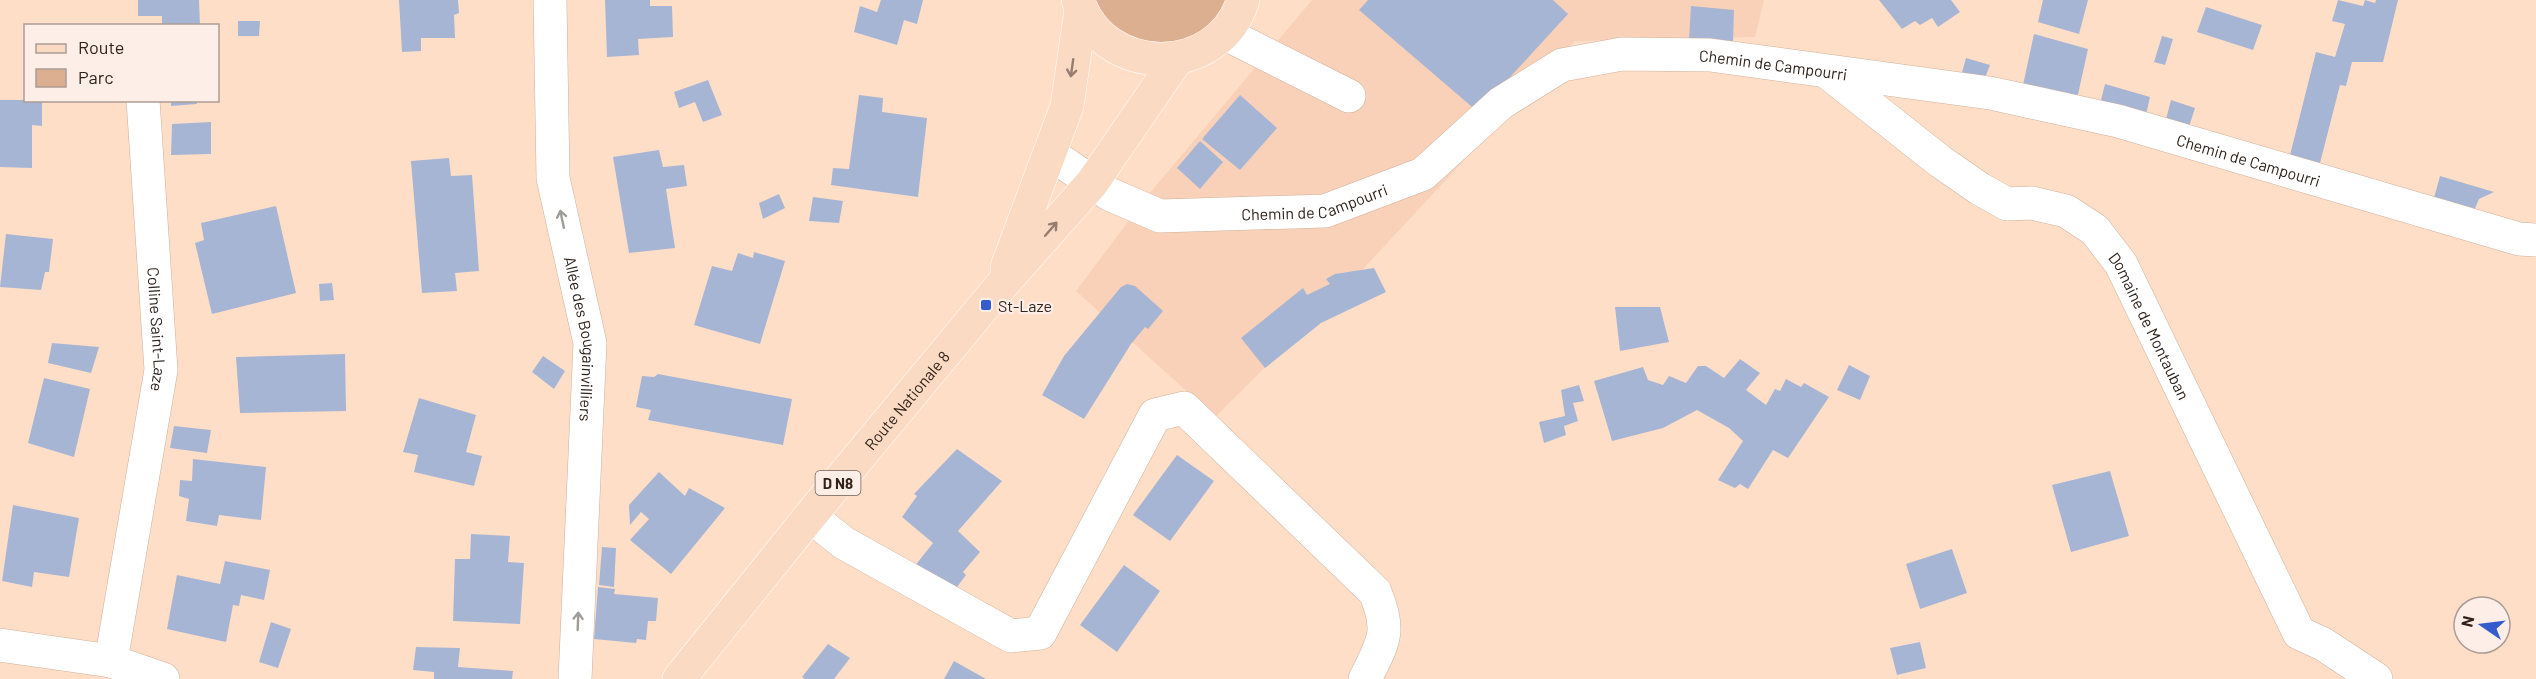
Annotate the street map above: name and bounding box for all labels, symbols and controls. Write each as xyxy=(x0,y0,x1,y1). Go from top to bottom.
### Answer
legend xyxy=(24,24,219,102)
text: Route xyxy=(78,36,124,58)
street label: Chemin de Campourri xyxy=(1699,45,1848,83)
one-way arrow xyxy=(1067,58,1078,78)
text: Parc xyxy=(78,66,114,88)
street label: Chemin de Campourri xyxy=(2174,129,2323,190)
street label: Chemin de Campourri xyxy=(1241,179,1390,223)
one-way arrow xyxy=(556,210,568,229)
one-way arrow xyxy=(1044,221,1058,236)
street label: Domaine de Montauban xyxy=(2106,248,2194,402)
street label: Allée des Bougainvilliers xyxy=(561,254,600,422)
street label: Colline Saint-Laze xyxy=(145,266,171,393)
place label: St-Laze xyxy=(998,296,1052,315)
marker: St-Laze xyxy=(979,298,993,312)
street label: Route Nationale 8 xyxy=(860,347,953,453)
road number: D N8 xyxy=(816,471,860,495)
north arrow xyxy=(2452,595,2512,655)
one-way arrow xyxy=(572,611,583,631)
text: N xyxy=(2456,614,2477,629)

